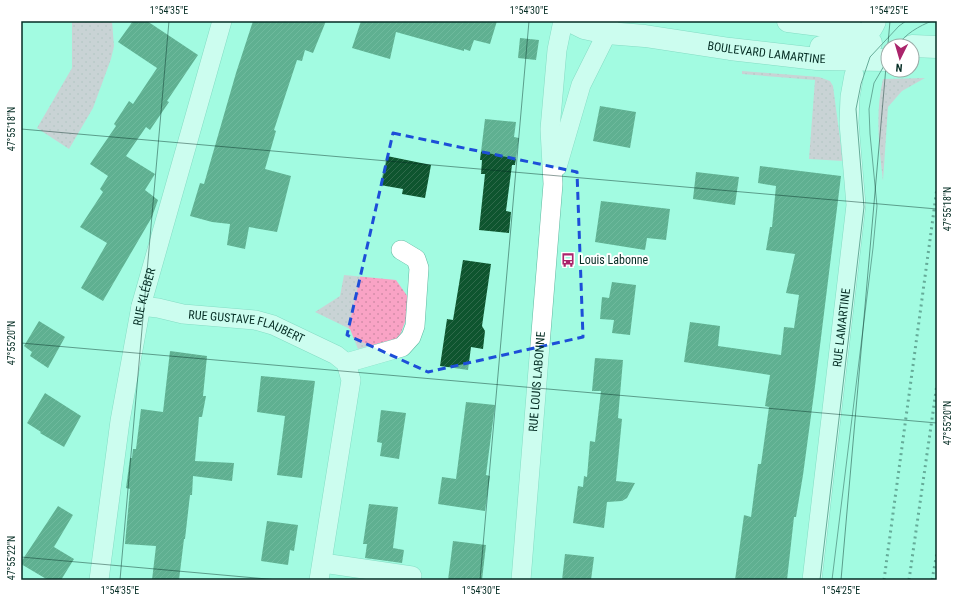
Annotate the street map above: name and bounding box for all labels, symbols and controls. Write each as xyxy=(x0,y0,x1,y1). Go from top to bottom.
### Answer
text: 1°54'35"E xyxy=(150,5,188,16)
text: 1°54'30"E xyxy=(510,5,548,16)
text: 1°54'25"E xyxy=(870,5,908,16)
north arrow xyxy=(880,38,920,78)
street label: BOULEVARD LAMARTINE xyxy=(706,39,826,66)
text: N xyxy=(895,61,903,74)
text: 47°55'18"N xyxy=(6,107,17,151)
text: 47°55'18"N xyxy=(942,187,953,231)
bus stop icon: Louis Labonne xyxy=(560,252,576,268)
place label: Louis Labonne xyxy=(579,253,649,267)
street label: RUE KLÉBER xyxy=(131,266,159,327)
street label: RUE LAMARTINE xyxy=(830,288,853,368)
street label: RUE GUSTAVE FLAUBERT xyxy=(188,307,307,346)
text: 47°55'20"N xyxy=(6,321,17,365)
street label: RUE LOUIS LABONNE xyxy=(526,331,548,432)
text: 47°55'20"N xyxy=(942,401,953,445)
text: 47°55'22"N xyxy=(6,536,17,580)
text: 1°54'35"E xyxy=(101,585,139,596)
text: 1°54'30"E xyxy=(462,585,500,596)
text: 1°54'25"E xyxy=(822,585,860,596)

